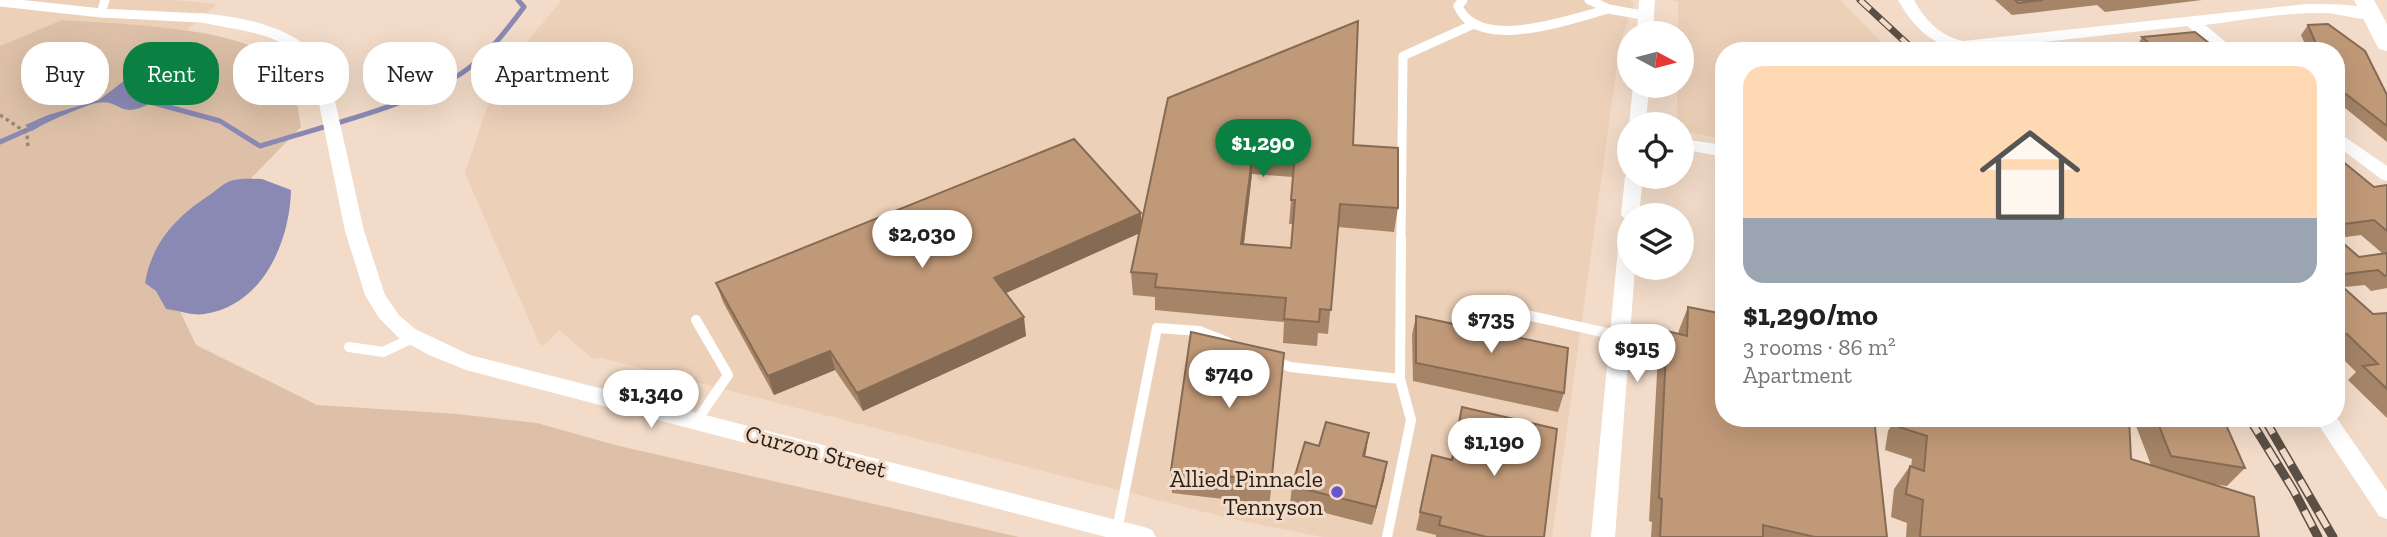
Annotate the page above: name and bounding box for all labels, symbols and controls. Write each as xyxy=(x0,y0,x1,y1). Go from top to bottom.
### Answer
north arrow xyxy=(1617,21,1694,98)
map controls xyxy=(1617,21,1694,280)
chip: Buy xyxy=(21,42,109,105)
chip: Rent xyxy=(123,42,219,105)
chip: Filters xyxy=(233,42,349,105)
chip: New xyxy=(363,42,457,105)
chip: Apartment xyxy=(471,42,633,105)
button: locate xyxy=(1617,112,1694,189)
icon: home xyxy=(1967,112,2093,238)
pin: $1,290 xyxy=(1206,120,1320,179)
text: $1,290 xyxy=(1231,128,1295,156)
button: layers xyxy=(1617,203,1694,280)
pin: $2,030 xyxy=(865,210,979,270)
text: $2,030 xyxy=(888,219,956,247)
pin: $735 xyxy=(1450,296,1532,355)
text: $1,290/mo xyxy=(1743,297,1878,333)
text: $735 xyxy=(1468,304,1514,332)
pin: $915 xyxy=(1596,324,1678,384)
text: $915 xyxy=(1615,333,1659,361)
text: 3 rooms · 86 m² xyxy=(1743,333,1896,361)
pin: $740 xyxy=(1188,350,1270,410)
text: $740 xyxy=(1205,359,1253,387)
text: Apartment xyxy=(1743,361,1852,389)
pin: $1,340 xyxy=(594,370,708,430)
text: $1,340 xyxy=(619,379,683,407)
street label: Curzon Street xyxy=(742,418,890,484)
pin: $1,190 xyxy=(1437,419,1551,478)
text: $1,190 xyxy=(1464,427,1524,455)
place label: Allied Pinnacle Tennyson xyxy=(1170,464,1323,521)
marker: Allied Pinnacle Tennyson xyxy=(1329,484,1345,500)

